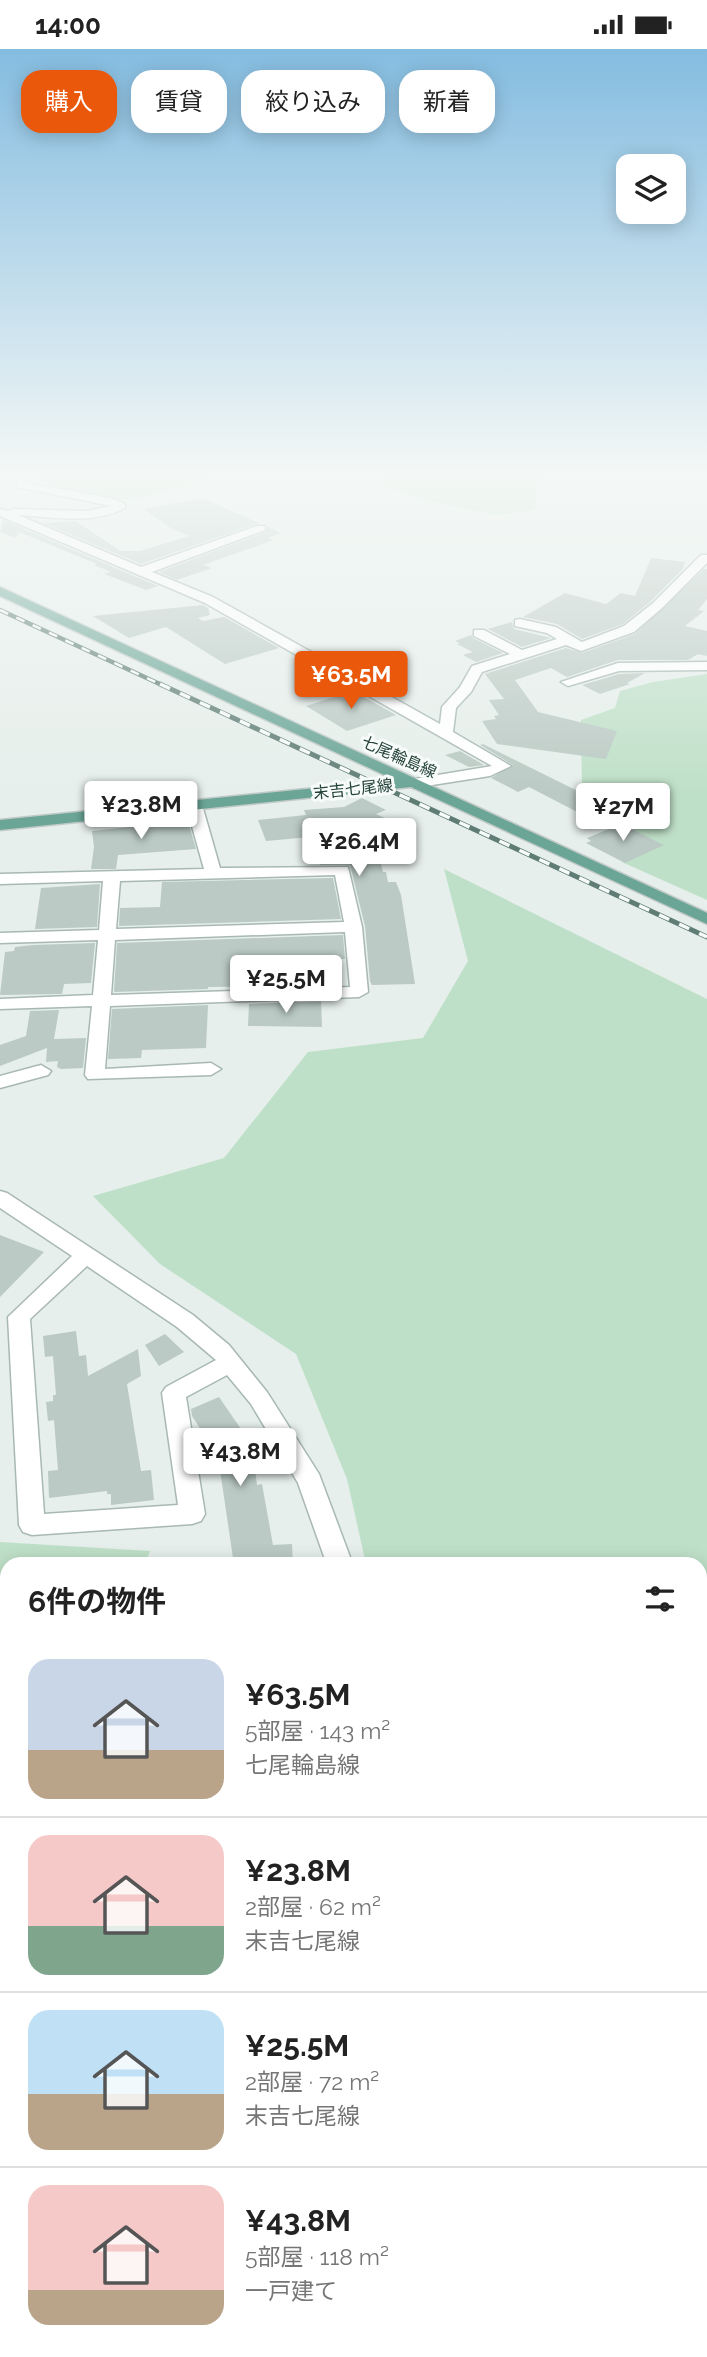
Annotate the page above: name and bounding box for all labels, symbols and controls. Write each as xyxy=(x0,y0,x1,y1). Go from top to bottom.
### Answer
text: 14:00 xyxy=(35,10,101,40)
chip: 購入 xyxy=(21,70,117,133)
chip: 賃貸 xyxy=(131,70,227,133)
chip: 絞り込み xyxy=(241,70,385,133)
chip: 新着 xyxy=(399,70,495,133)
map controls xyxy=(616,154,686,224)
button: layers xyxy=(616,154,686,224)
pin: ¥63.5M xyxy=(294,651,408,711)
text: ¥63.5M xyxy=(311,660,391,687)
street label: 七尾輪島線 xyxy=(359,732,439,782)
street label: 末吉七尾線 xyxy=(312,775,394,803)
pin: ¥23.8M xyxy=(84,781,198,841)
pin: ¥27M xyxy=(582,783,664,843)
text: ¥23.8M xyxy=(100,790,182,817)
text: ¥27M xyxy=(592,792,654,819)
pin: ¥26.4M xyxy=(302,819,416,878)
text: ¥26.4M xyxy=(318,827,400,854)
pin: ¥25.5M xyxy=(229,955,343,1015)
text: ¥25.5M xyxy=(246,964,326,991)
pin: ¥43.8M xyxy=(183,1429,297,1488)
text: ¥43.8M xyxy=(199,1437,281,1464)
icon: filters xyxy=(641,1580,679,1618)
text: 6件の物件 xyxy=(28,1584,166,1619)
text: ¥63.5M xyxy=(245,1677,350,1712)
icon: home xyxy=(84,1687,168,1771)
text: 5部屋 · 143 m² xyxy=(245,1717,390,1744)
text: 七尾輪島線 xyxy=(245,1751,360,1778)
text: ¥23.8M xyxy=(245,1853,351,1888)
icon: home xyxy=(84,1863,168,1947)
text: 2部屋 · 62 m² xyxy=(245,1893,381,1920)
text: 末吉七尾線 xyxy=(245,1927,360,1954)
text: ¥25.5M xyxy=(245,2028,349,2063)
icon: home xyxy=(84,2038,168,2122)
text: 2部屋 · 72 m² xyxy=(245,2068,379,2095)
text: 末吉七尾線 xyxy=(245,2102,360,2129)
text: ¥43.8M xyxy=(245,2203,351,2238)
icon: home xyxy=(84,2213,168,2297)
text: 5部屋 · 118 m² xyxy=(245,2243,389,2270)
text: 一戸建て xyxy=(245,2277,337,2304)

